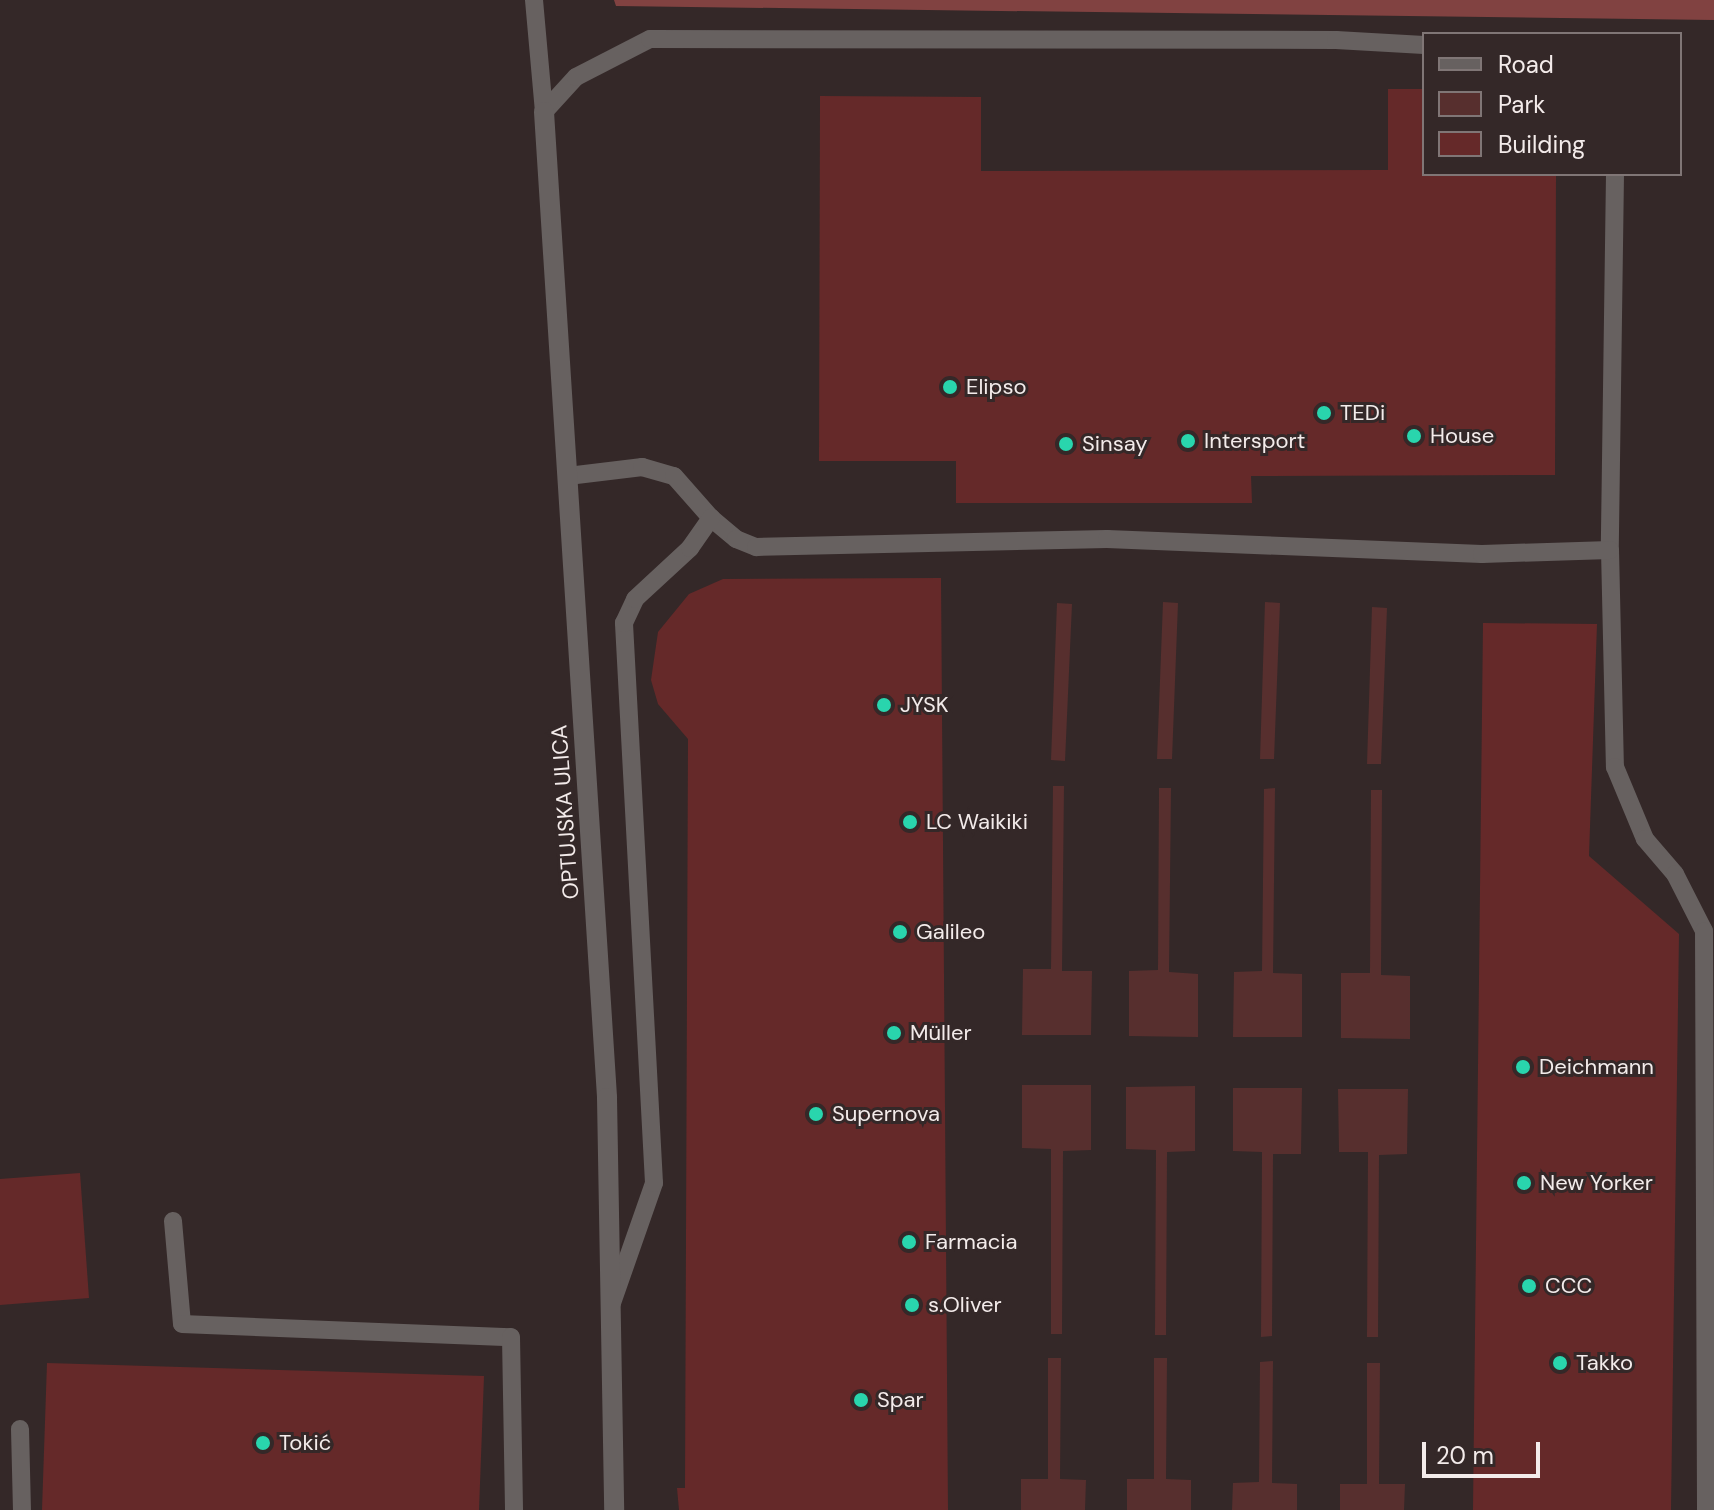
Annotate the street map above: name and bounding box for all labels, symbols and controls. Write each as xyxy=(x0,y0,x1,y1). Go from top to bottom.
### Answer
legend xyxy=(1422,32,1682,176)
text: Road xyxy=(1498,49,1554,80)
text: Park xyxy=(1498,89,1545,120)
text: Building xyxy=(1498,129,1585,160)
place label: Elipso xyxy=(966,374,1026,400)
marker: Elipso xyxy=(941,378,959,396)
place label: TEDi xyxy=(1340,400,1385,426)
marker: TEDi xyxy=(1315,404,1333,422)
place label: House xyxy=(1430,423,1494,449)
marker: House xyxy=(1405,427,1423,445)
place label: Intersport xyxy=(1204,428,1305,454)
place label: Sinsay xyxy=(1082,431,1148,457)
marker: Intersport xyxy=(1179,432,1197,450)
marker: Sinsay xyxy=(1057,435,1075,453)
place label: JYSK xyxy=(900,692,949,718)
marker: JYSK xyxy=(875,696,893,714)
street label: OPTUJSKA ULICA xyxy=(546,724,584,900)
place label: LC Waikiki xyxy=(926,809,1028,835)
marker: LC Waikiki xyxy=(901,813,919,831)
place label: Galileo xyxy=(916,919,985,945)
marker: Galileo xyxy=(891,923,909,941)
place label: Müller xyxy=(910,1020,972,1046)
marker: Müller xyxy=(885,1024,903,1042)
place label: Deichmann xyxy=(1539,1054,1654,1080)
marker: Deichmann xyxy=(1514,1058,1532,1076)
place label: Supernova xyxy=(832,1101,940,1127)
marker: Supernova xyxy=(807,1105,825,1123)
place label: New Yorker xyxy=(1540,1170,1653,1196)
marker: New Yorker xyxy=(1515,1174,1533,1192)
place label: Farmacia xyxy=(925,1229,1018,1255)
marker: Farmacia xyxy=(900,1233,918,1251)
place label: CCC xyxy=(1545,1273,1592,1299)
marker: CCC xyxy=(1520,1277,1538,1295)
place label: s.Oliver xyxy=(928,1292,1002,1318)
marker: s.Oliver xyxy=(903,1296,921,1314)
place label: Takko xyxy=(1576,1350,1633,1376)
marker: Takko xyxy=(1551,1354,1569,1372)
place label: Spar xyxy=(877,1387,924,1413)
marker: Spar xyxy=(852,1391,870,1409)
scale bar xyxy=(1426,1426,1544,1476)
place label: Tokić xyxy=(279,1430,331,1456)
marker: Tokić xyxy=(254,1434,272,1452)
text: 20 m xyxy=(1436,1440,1494,1471)

